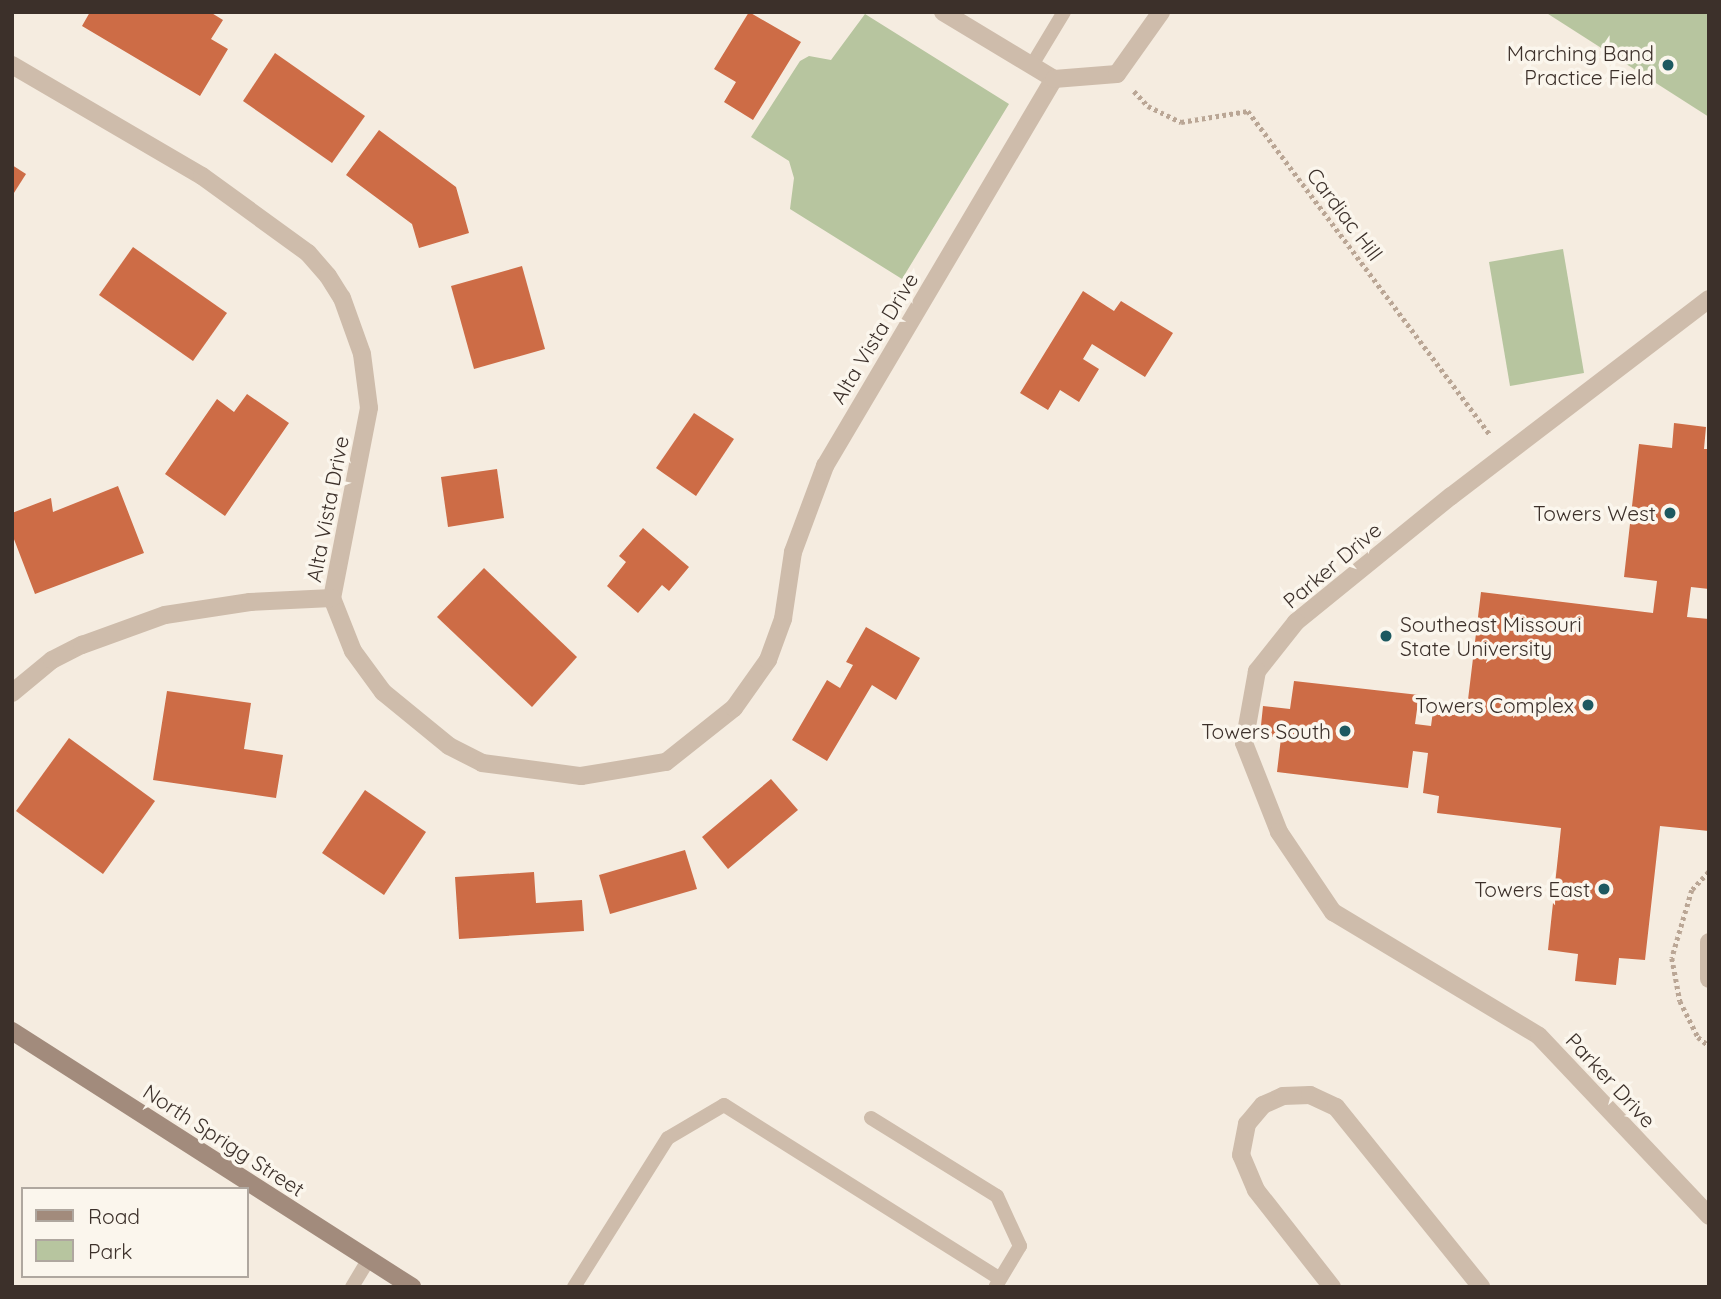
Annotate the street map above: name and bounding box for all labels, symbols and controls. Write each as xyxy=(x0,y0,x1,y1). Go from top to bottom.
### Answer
place label: Marching Band Practice Field xyxy=(1507,40,1654,90)
marker: Marching Band Practice Field xyxy=(1660,57,1676,73)
street label: Cardiac Hill xyxy=(1302,163,1388,265)
street label: Alta Vista Drive xyxy=(825,268,923,408)
street label: Alta Vista Drive xyxy=(300,434,354,584)
place label: Towers West xyxy=(1533,500,1656,526)
marker: Towers West xyxy=(1662,505,1678,521)
street label: Parker Drive xyxy=(1278,517,1386,613)
place label: Southeast Missouri State University xyxy=(1400,611,1582,661)
marker: Southeast Missouri State University xyxy=(1378,628,1394,644)
place label: Towers Complex xyxy=(1415,692,1574,718)
marker: Towers Complex xyxy=(1580,697,1596,713)
place label: Towers South xyxy=(1201,718,1331,744)
marker: Towers South xyxy=(1337,723,1353,739)
place label: Towers East xyxy=(1474,876,1590,902)
marker: Towers East xyxy=(1596,881,1612,897)
street label: Parker Drive xyxy=(1561,1027,1661,1133)
street label: North Sprigg Street xyxy=(139,1078,309,1202)
legend xyxy=(21,1187,248,1278)
text: Road xyxy=(88,1203,140,1229)
text: Park xyxy=(88,1238,132,1264)

